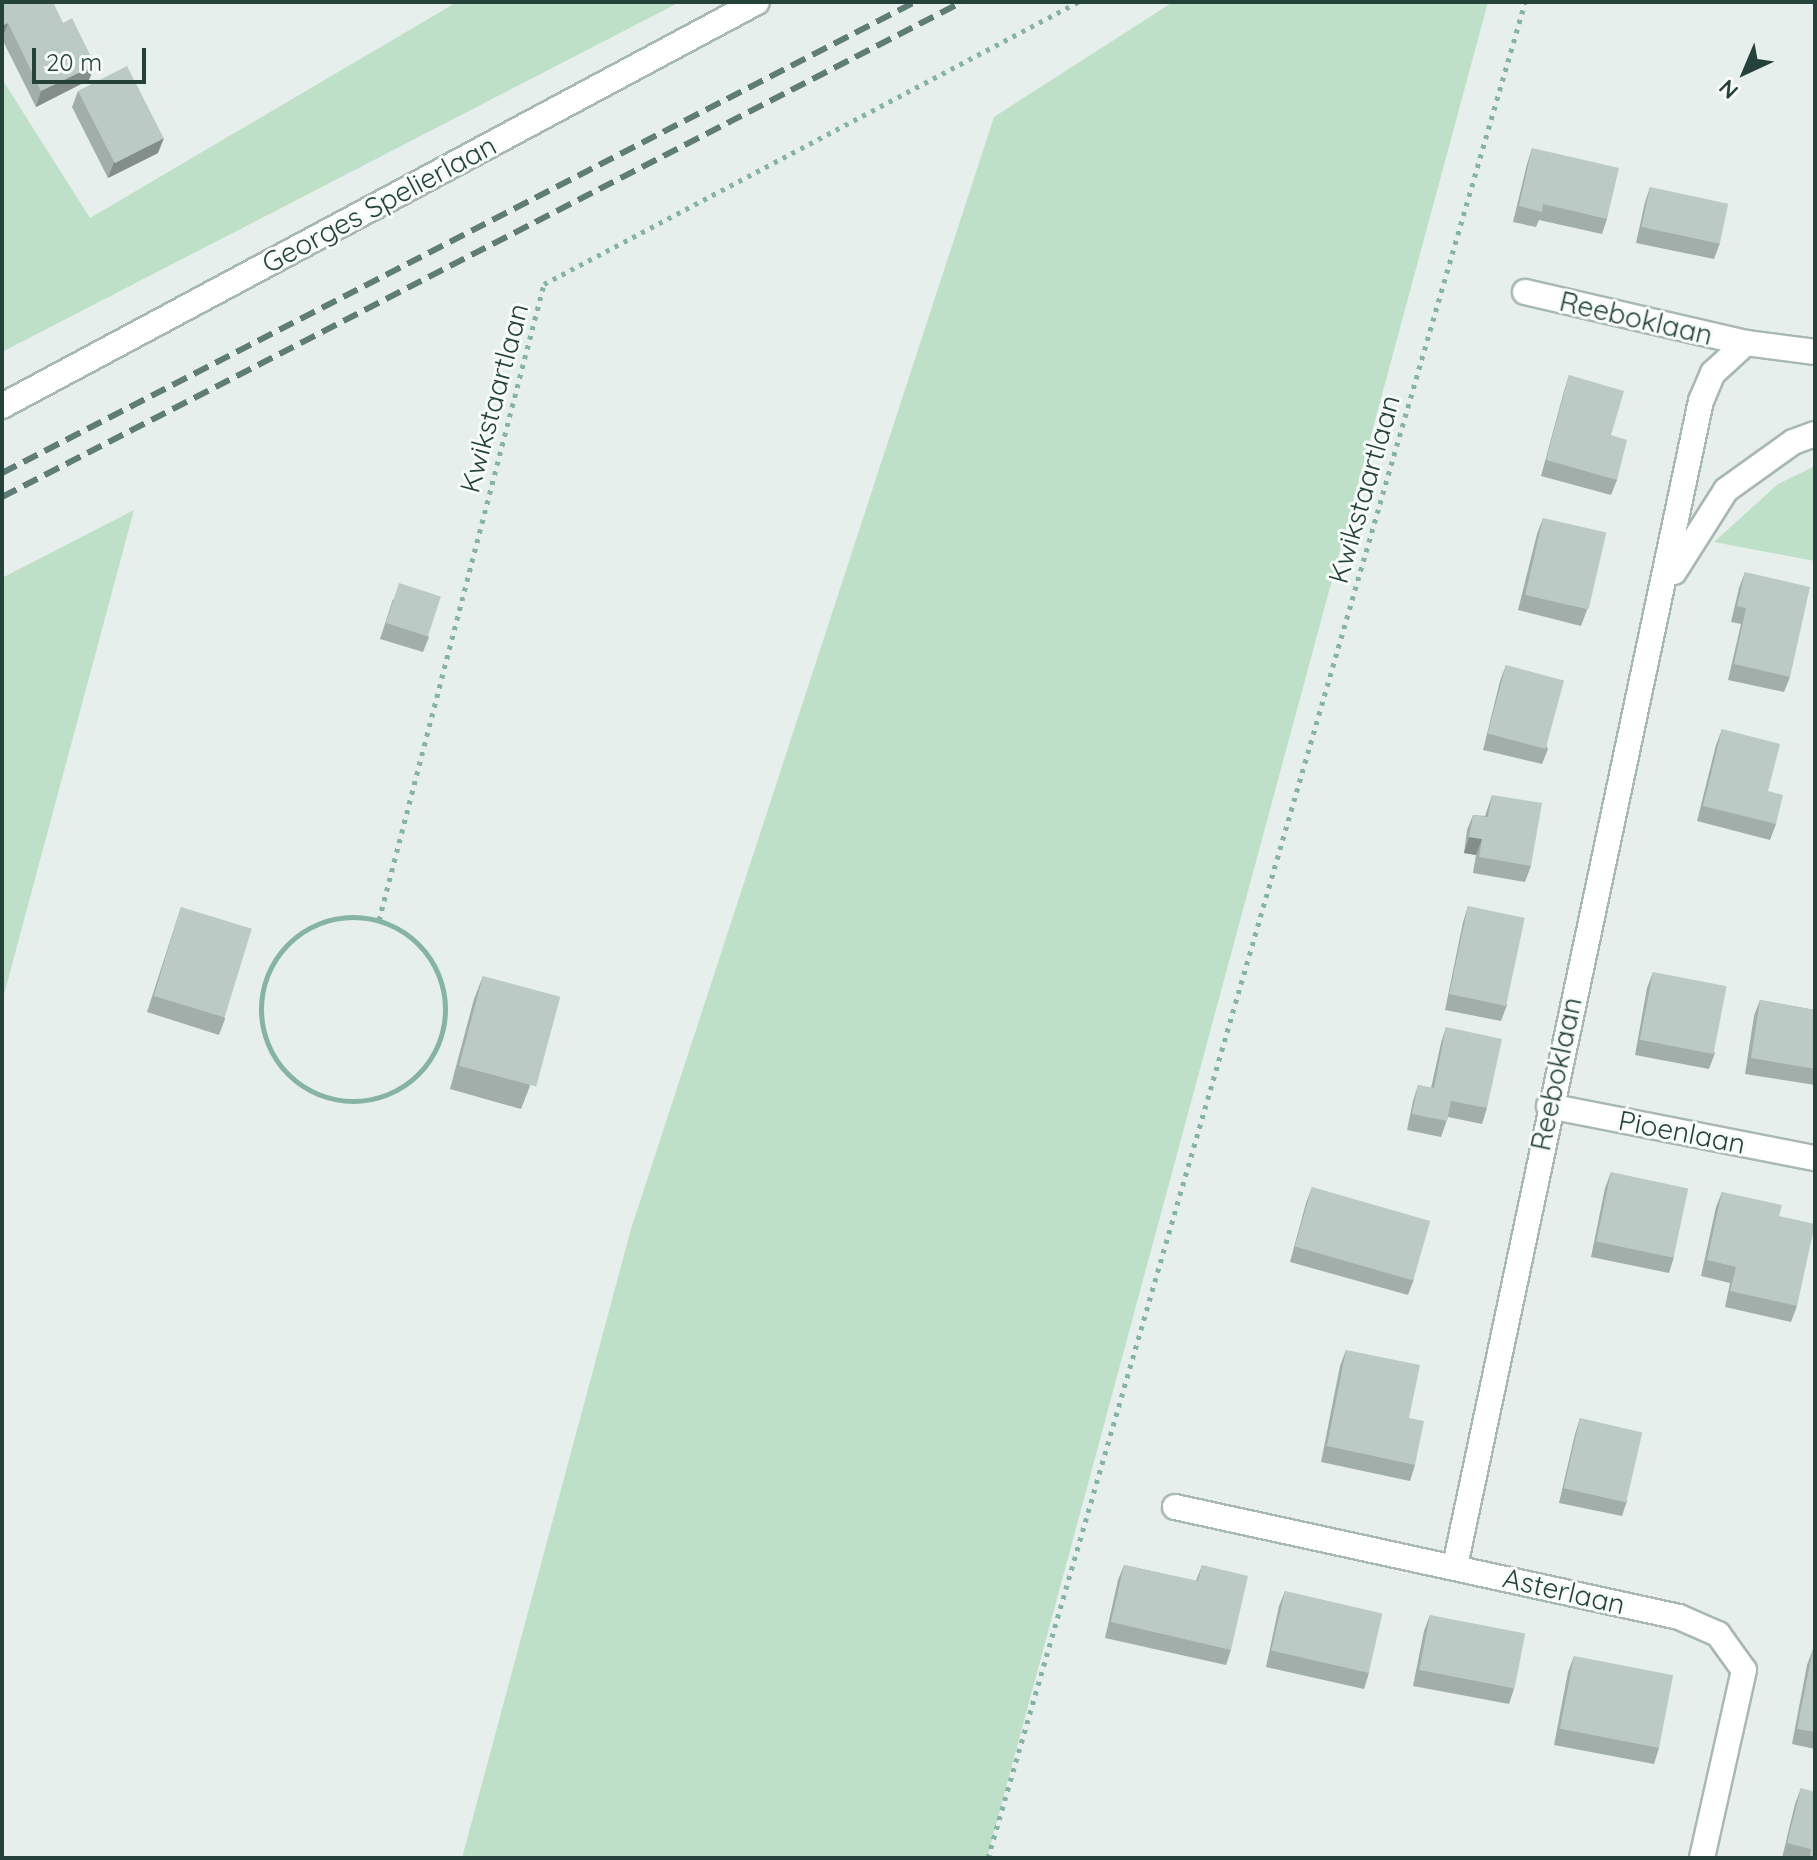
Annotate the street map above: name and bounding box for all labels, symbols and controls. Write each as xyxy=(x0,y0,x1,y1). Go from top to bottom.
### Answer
scale bar xyxy=(36,32,150,82)
north arrow xyxy=(1705,32,1785,112)
text: 20 m xyxy=(46,47,102,77)
text: N xyxy=(1713,74,1744,105)
street label: Georges Spelierlaan xyxy=(256,128,502,280)
street label: Reeboklaan xyxy=(1556,284,1716,352)
street label: Kwikstaartlaan xyxy=(453,300,535,496)
street label: Kwikstaartlaan xyxy=(1321,391,1407,587)
street label: Reeboklaan xyxy=(1523,994,1589,1154)
street label: Pioenlaan xyxy=(1616,1103,1748,1161)
street label: Asterlaan xyxy=(1500,1561,1628,1621)

